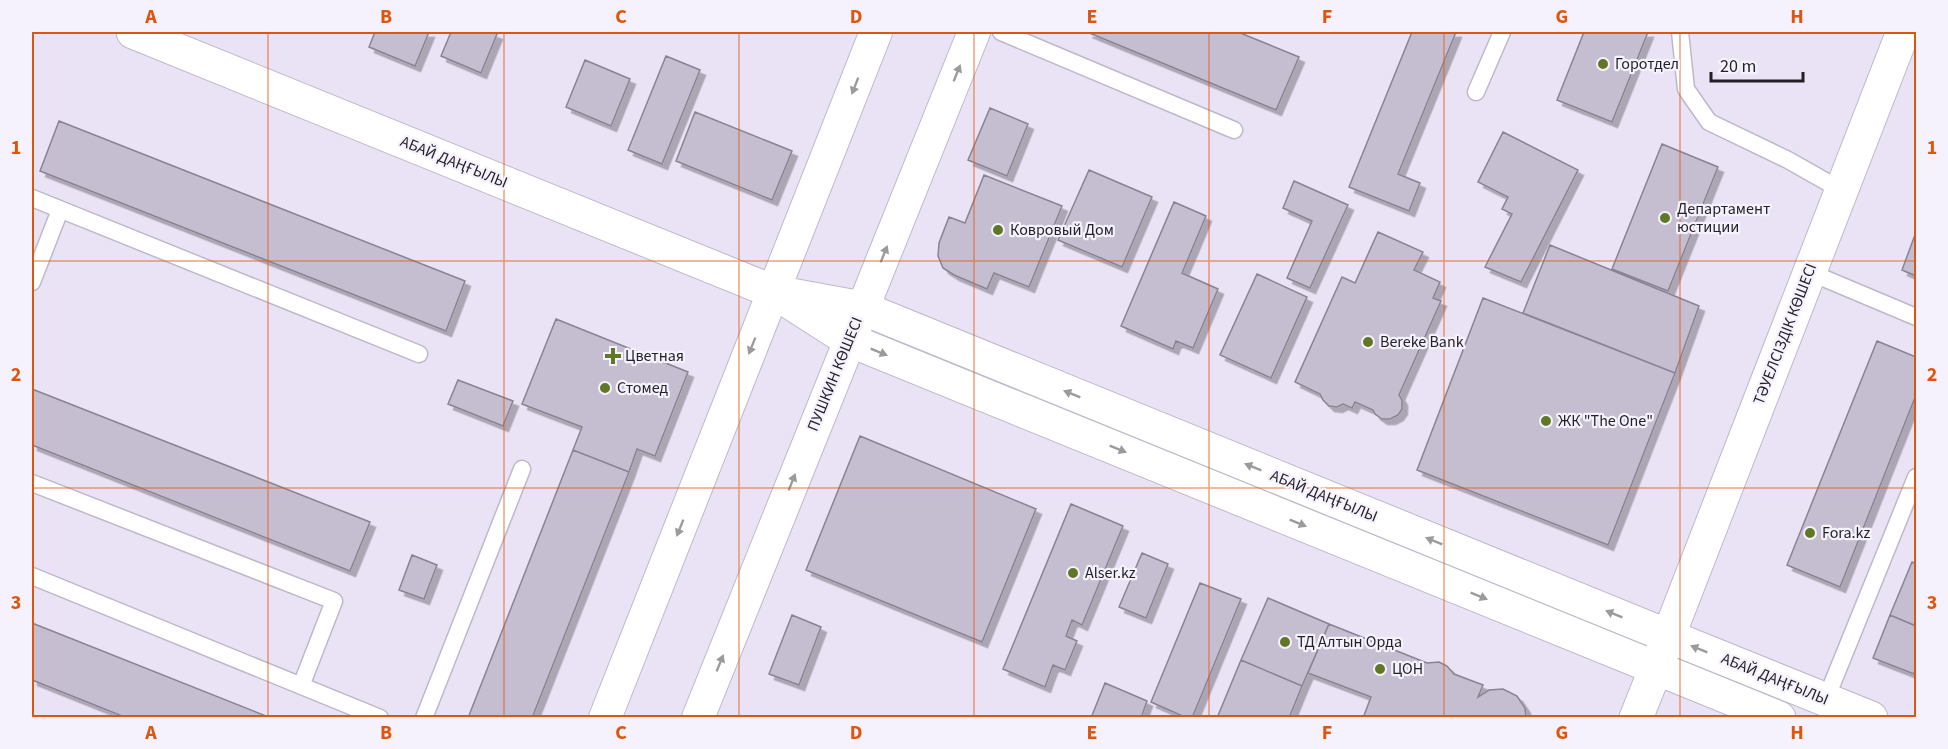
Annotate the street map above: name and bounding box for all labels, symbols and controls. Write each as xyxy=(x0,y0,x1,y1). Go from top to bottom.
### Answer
text: A xyxy=(144,3,157,31)
text: B xyxy=(380,3,392,31)
text: C xyxy=(615,3,627,31)
text: D xyxy=(850,3,862,31)
text: E xyxy=(1087,3,1097,31)
text: F xyxy=(1322,3,1332,31)
text: G xyxy=(1556,3,1568,31)
text: H xyxy=(1790,3,1804,31)
scale bar xyxy=(1711,45,1802,83)
place label: Горотдел xyxy=(1615,53,1679,75)
text: 20 m xyxy=(1720,54,1756,79)
marker: Горотдел xyxy=(1596,57,1610,71)
one-way arrow xyxy=(953,64,962,82)
one-way arrow xyxy=(849,77,859,95)
street label: АБАЙ ДАҢҒЫЛЫ xyxy=(397,130,511,194)
text: 1 xyxy=(11,134,21,162)
text: 1 xyxy=(1927,134,1937,162)
place label: Департамент юстиции xyxy=(1677,198,1770,238)
marker: Департамент юстиции xyxy=(1658,211,1672,225)
place label: Ковровый Дом xyxy=(1010,219,1114,241)
marker: Ковровый Дом xyxy=(991,223,1005,237)
one-way arrow xyxy=(879,244,889,262)
street label: ТӘУЕЛСІЗДІК КӨШЕСІ xyxy=(1748,260,1822,408)
street label: ПУШКИН КӨШЕСІ xyxy=(802,314,868,434)
place label: Bereke Bank xyxy=(1380,331,1464,353)
marker: Bereke Bank xyxy=(1361,335,1375,349)
one-way arrow xyxy=(747,337,756,355)
place label: Цветная xyxy=(625,345,684,367)
one-way arrow xyxy=(870,348,888,357)
marker: Цветная xyxy=(606,349,620,363)
text: 2 xyxy=(11,361,21,389)
text: 2 xyxy=(1927,361,1937,389)
place label: Стомед xyxy=(617,377,669,399)
marker: Стомед xyxy=(598,381,612,395)
one-way arrow xyxy=(1063,389,1081,399)
place label: ЖК "The One" xyxy=(1558,410,1653,432)
marker: ЖК "The One" xyxy=(1539,414,1553,428)
one-way arrow xyxy=(1109,445,1127,454)
one-way arrow xyxy=(1244,462,1262,471)
street label: АБАЙ ДАҢҒЫЛЫ xyxy=(1267,464,1381,528)
one-way arrow xyxy=(788,473,797,491)
one-way arrow xyxy=(1290,518,1308,528)
one-way arrow xyxy=(675,519,685,537)
place label: Fora.kz xyxy=(1822,522,1870,544)
marker: Fora.kz xyxy=(1803,526,1817,540)
one-way arrow xyxy=(1424,536,1442,546)
place label: Alser.kz xyxy=(1085,562,1136,584)
marker: Alser.kz xyxy=(1066,566,1080,580)
text: 3 xyxy=(11,589,21,617)
text: 3 xyxy=(1927,589,1937,617)
one-way arrow xyxy=(1470,592,1488,601)
one-way arrow xyxy=(1605,609,1623,619)
place label: ТД Алтын Орда xyxy=(1297,631,1402,653)
marker: ТД Алтын Орда xyxy=(1278,635,1292,649)
one-way arrow xyxy=(1690,644,1708,654)
street label: АБАЙ ДАҢҒЫЛЫ xyxy=(1718,647,1832,711)
one-way arrow xyxy=(716,654,725,672)
place label: ЦОН xyxy=(1392,658,1423,680)
marker: ЦОН xyxy=(1373,662,1387,676)
text: A xyxy=(144,719,157,747)
text: B xyxy=(380,719,392,747)
text: C xyxy=(615,719,627,747)
text: D xyxy=(850,719,862,747)
text: E xyxy=(1087,719,1097,747)
text: F xyxy=(1322,719,1332,747)
text: G xyxy=(1556,719,1568,747)
text: H xyxy=(1790,719,1804,747)

